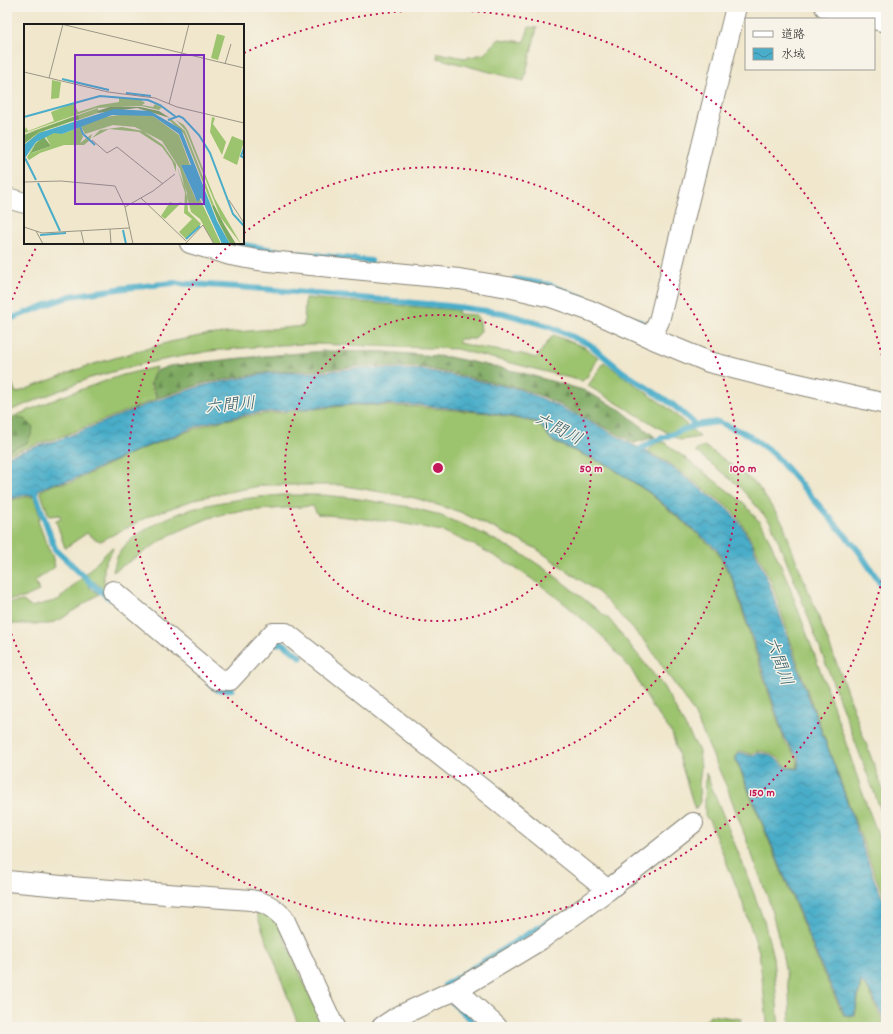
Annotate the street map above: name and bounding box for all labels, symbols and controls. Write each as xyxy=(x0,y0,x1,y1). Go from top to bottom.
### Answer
legend xyxy=(745,18,875,70)
inset map xyxy=(24,24,244,244)
text: 道路 xyxy=(781,27,805,44)
text: 水域 xyxy=(781,47,805,64)
water label: 六間川 xyxy=(204,393,257,421)
water label: 六間川 xyxy=(529,408,586,453)
centre of rings xyxy=(431,461,445,475)
text: 50 m xyxy=(579,461,603,478)
text: 100 m xyxy=(730,461,756,478)
water label: 六間川 xyxy=(757,634,797,690)
text: 150 m xyxy=(749,785,775,802)

